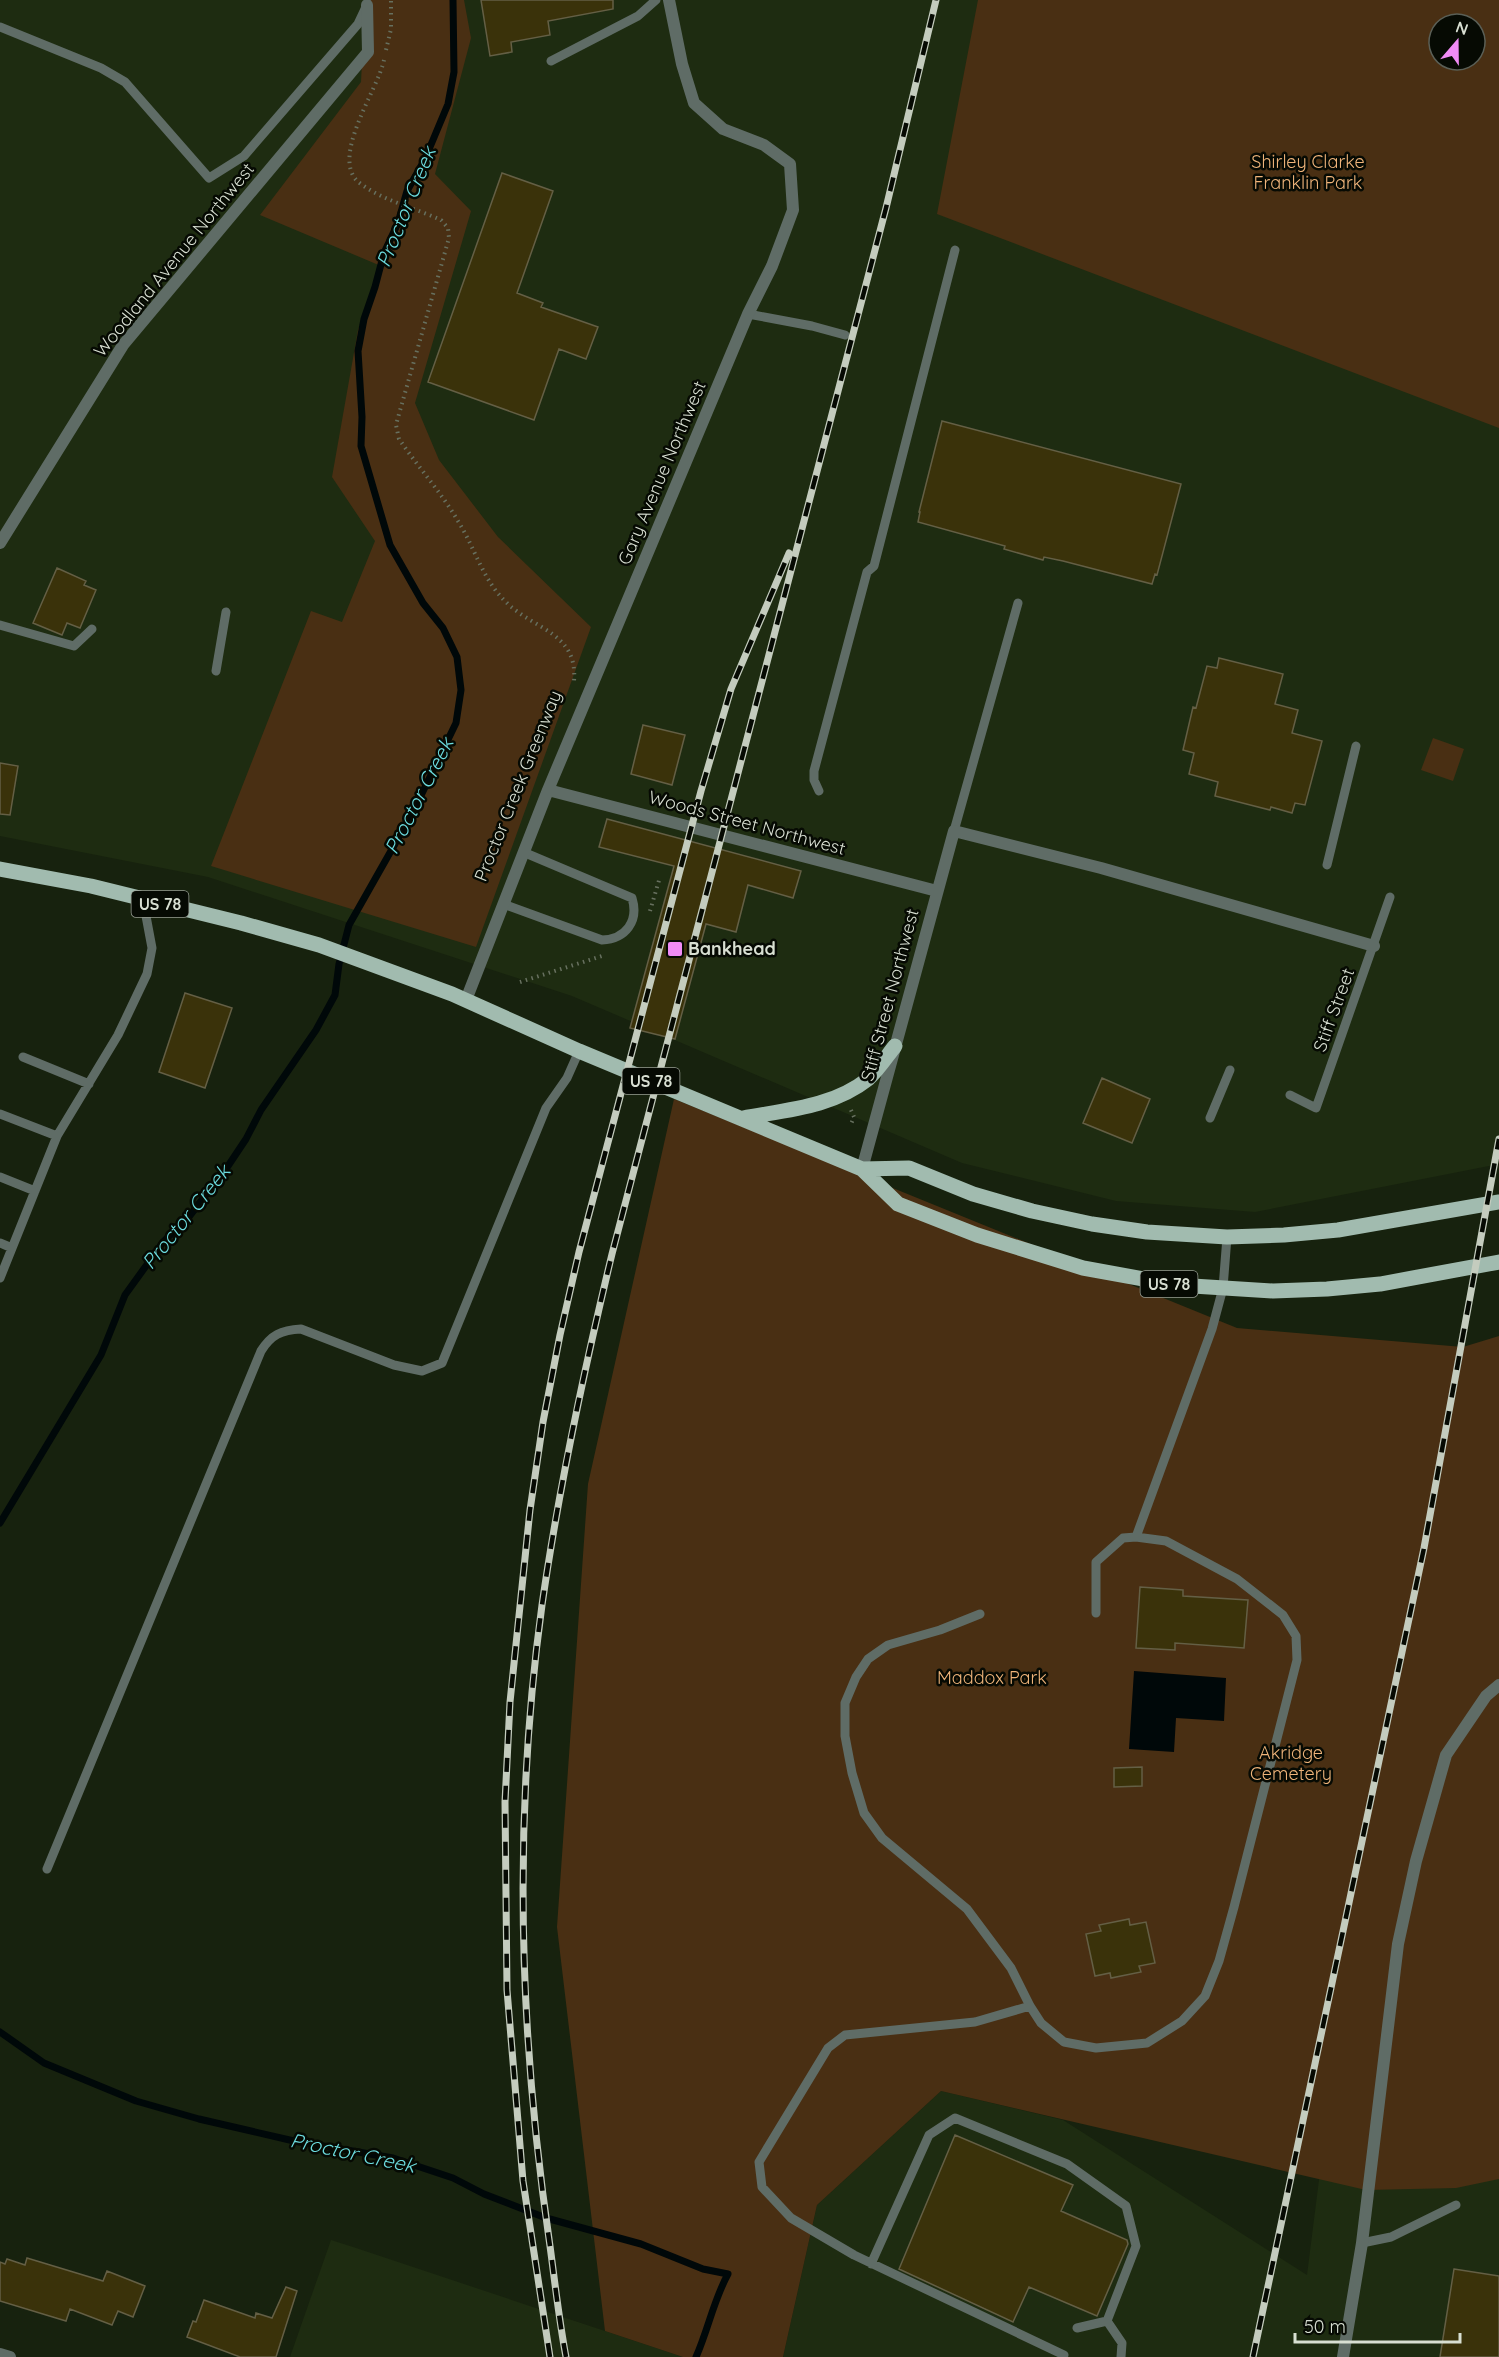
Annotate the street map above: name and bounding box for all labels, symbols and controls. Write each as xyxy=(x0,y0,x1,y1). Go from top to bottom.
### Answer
north arrow xyxy=(1427,12,1487,72)
text: N xyxy=(1453,16,1471,39)
water label: Proctor Creek xyxy=(370,141,442,270)
park label: Shirley Clarke Franklin Park xyxy=(1251,150,1365,194)
street label: Woodland Avenue Northwest xyxy=(88,158,259,361)
street label: Gary Avenue Northwest xyxy=(612,377,711,568)
street label: Proctor Creek Greenway xyxy=(469,687,566,885)
water label: Proctor Creek xyxy=(379,731,460,858)
street label: Woods Street Northwest xyxy=(646,785,848,860)
road number: US 78 xyxy=(132,891,188,917)
street label: Stiff Street Northwest xyxy=(855,906,924,1084)
place label: Bankhead xyxy=(688,937,776,960)
marker: Bankhead xyxy=(666,940,684,958)
street label: Stiff Street xyxy=(1308,965,1359,1055)
road number: US 78 xyxy=(622,1068,680,1094)
water label: Proctor Creek xyxy=(136,1158,237,1274)
road number: US 78 xyxy=(1140,1271,1198,1297)
park label: Maddox Park xyxy=(937,1666,1047,1689)
park label: Akridge Cemetery xyxy=(1250,1741,1332,1785)
water label: Proctor Creek xyxy=(288,2127,420,2178)
scale bar xyxy=(1295,2306,1460,2344)
text: 50 m xyxy=(1304,2315,1346,2338)

